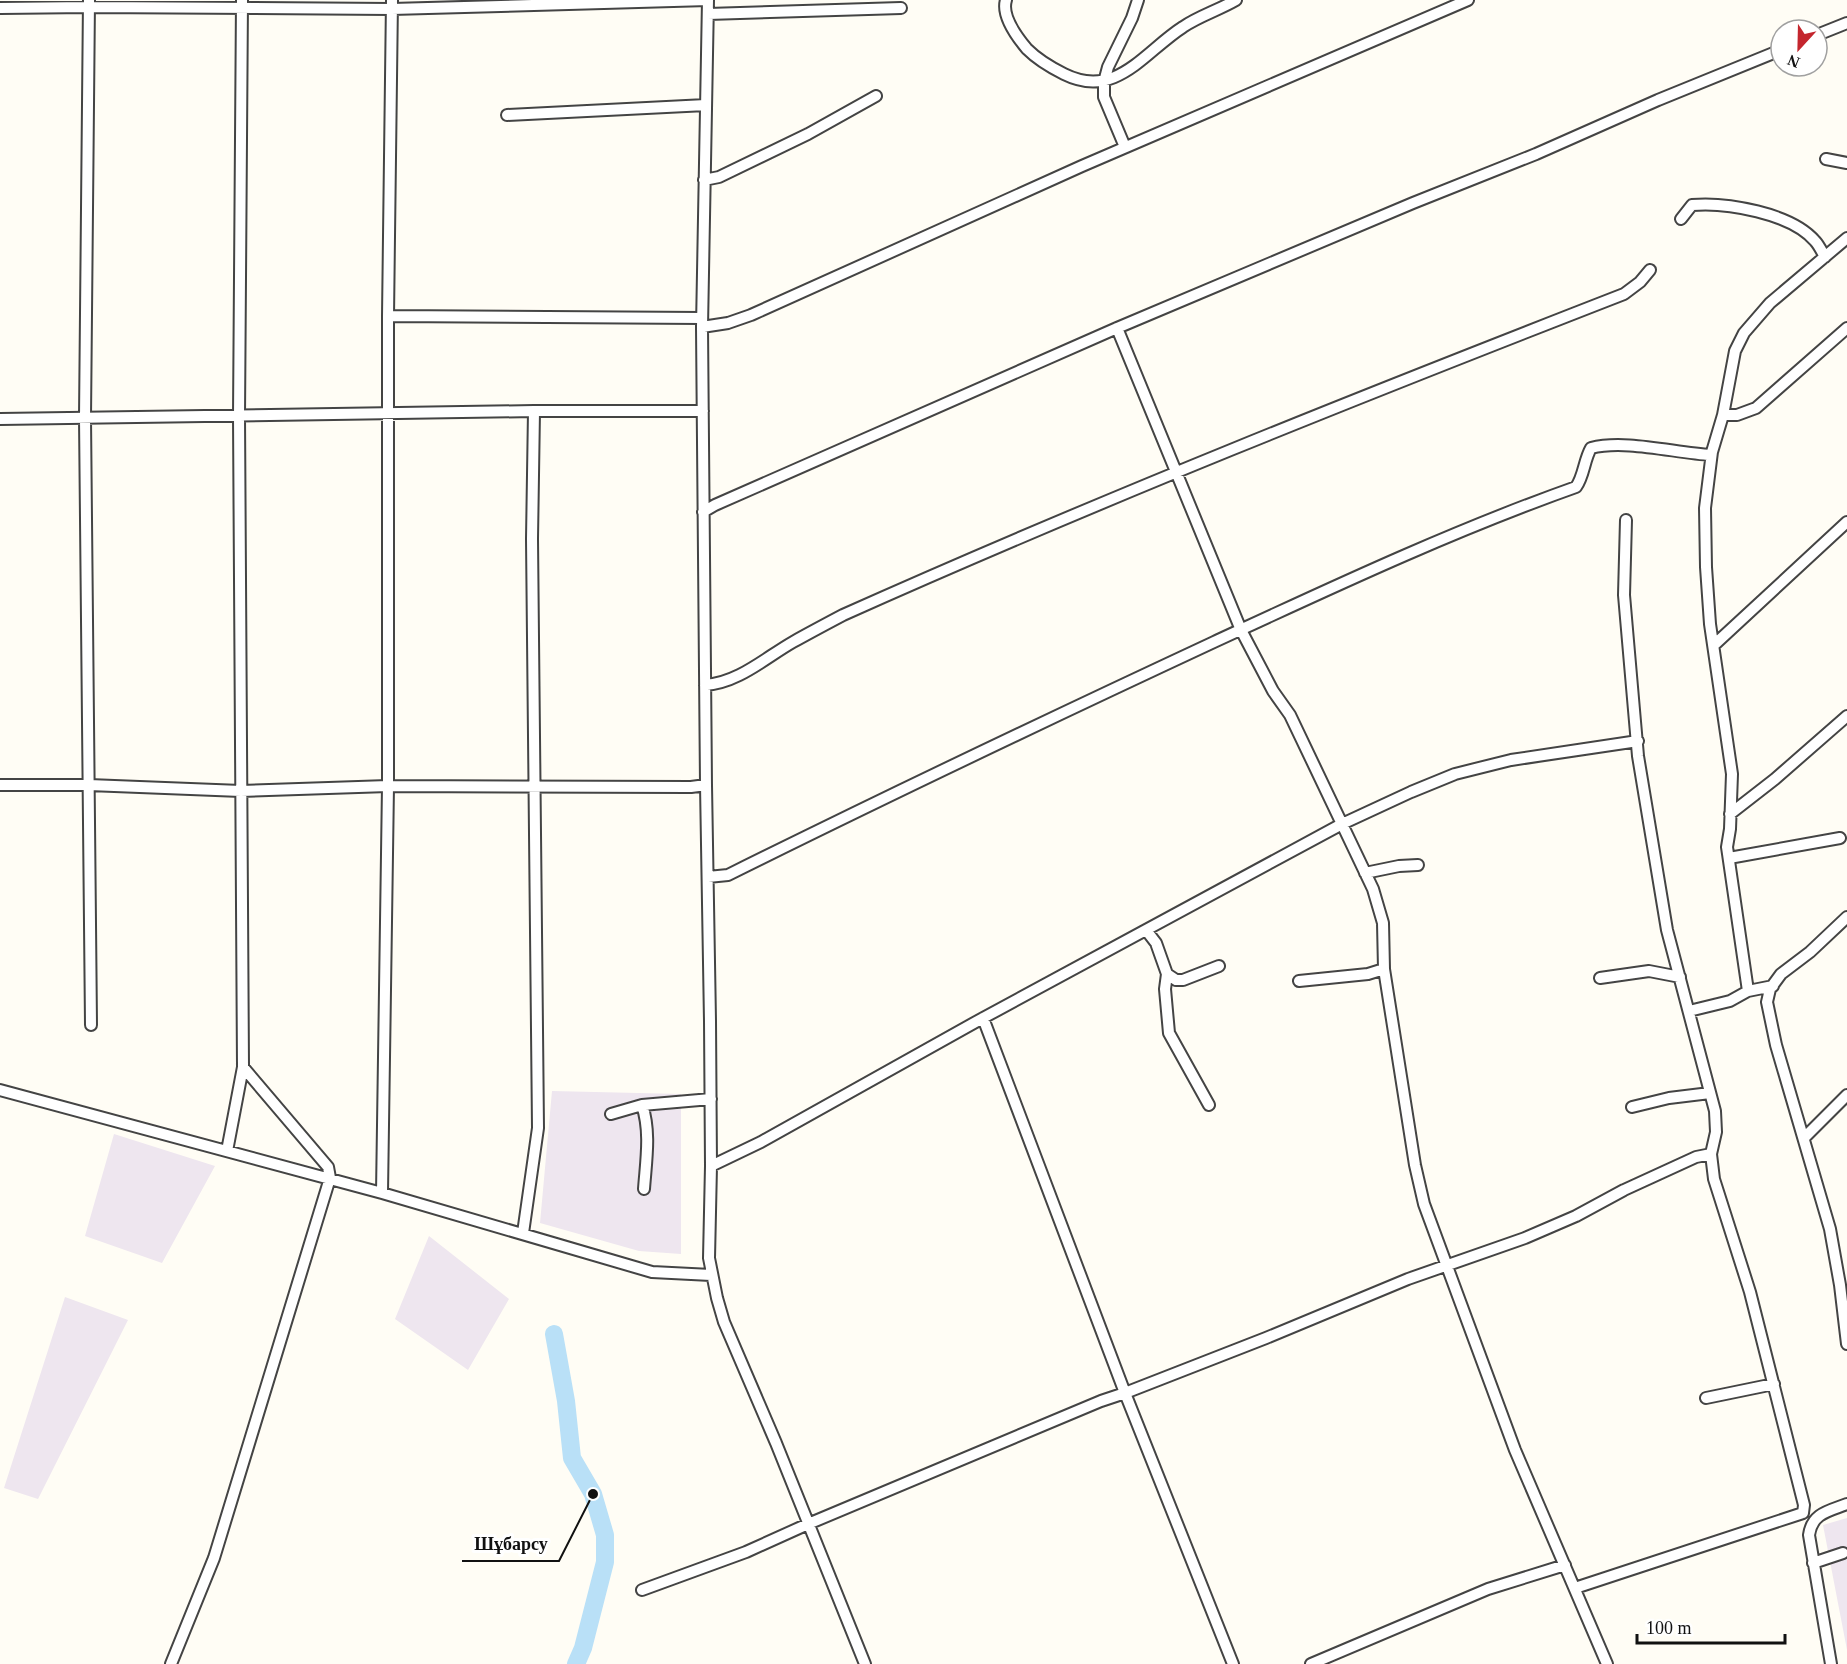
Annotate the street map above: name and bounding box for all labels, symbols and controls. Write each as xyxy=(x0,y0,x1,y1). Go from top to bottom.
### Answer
north arrow xyxy=(1769,18,1829,78)
text: N xyxy=(1785,51,1802,71)
callout: Шұбарсу xyxy=(462,1525,559,1561)
text: Шұбарсу xyxy=(474,1534,548,1554)
scale bar xyxy=(1637,1607,1786,1645)
text: 100 m xyxy=(1646,1618,1692,1638)

